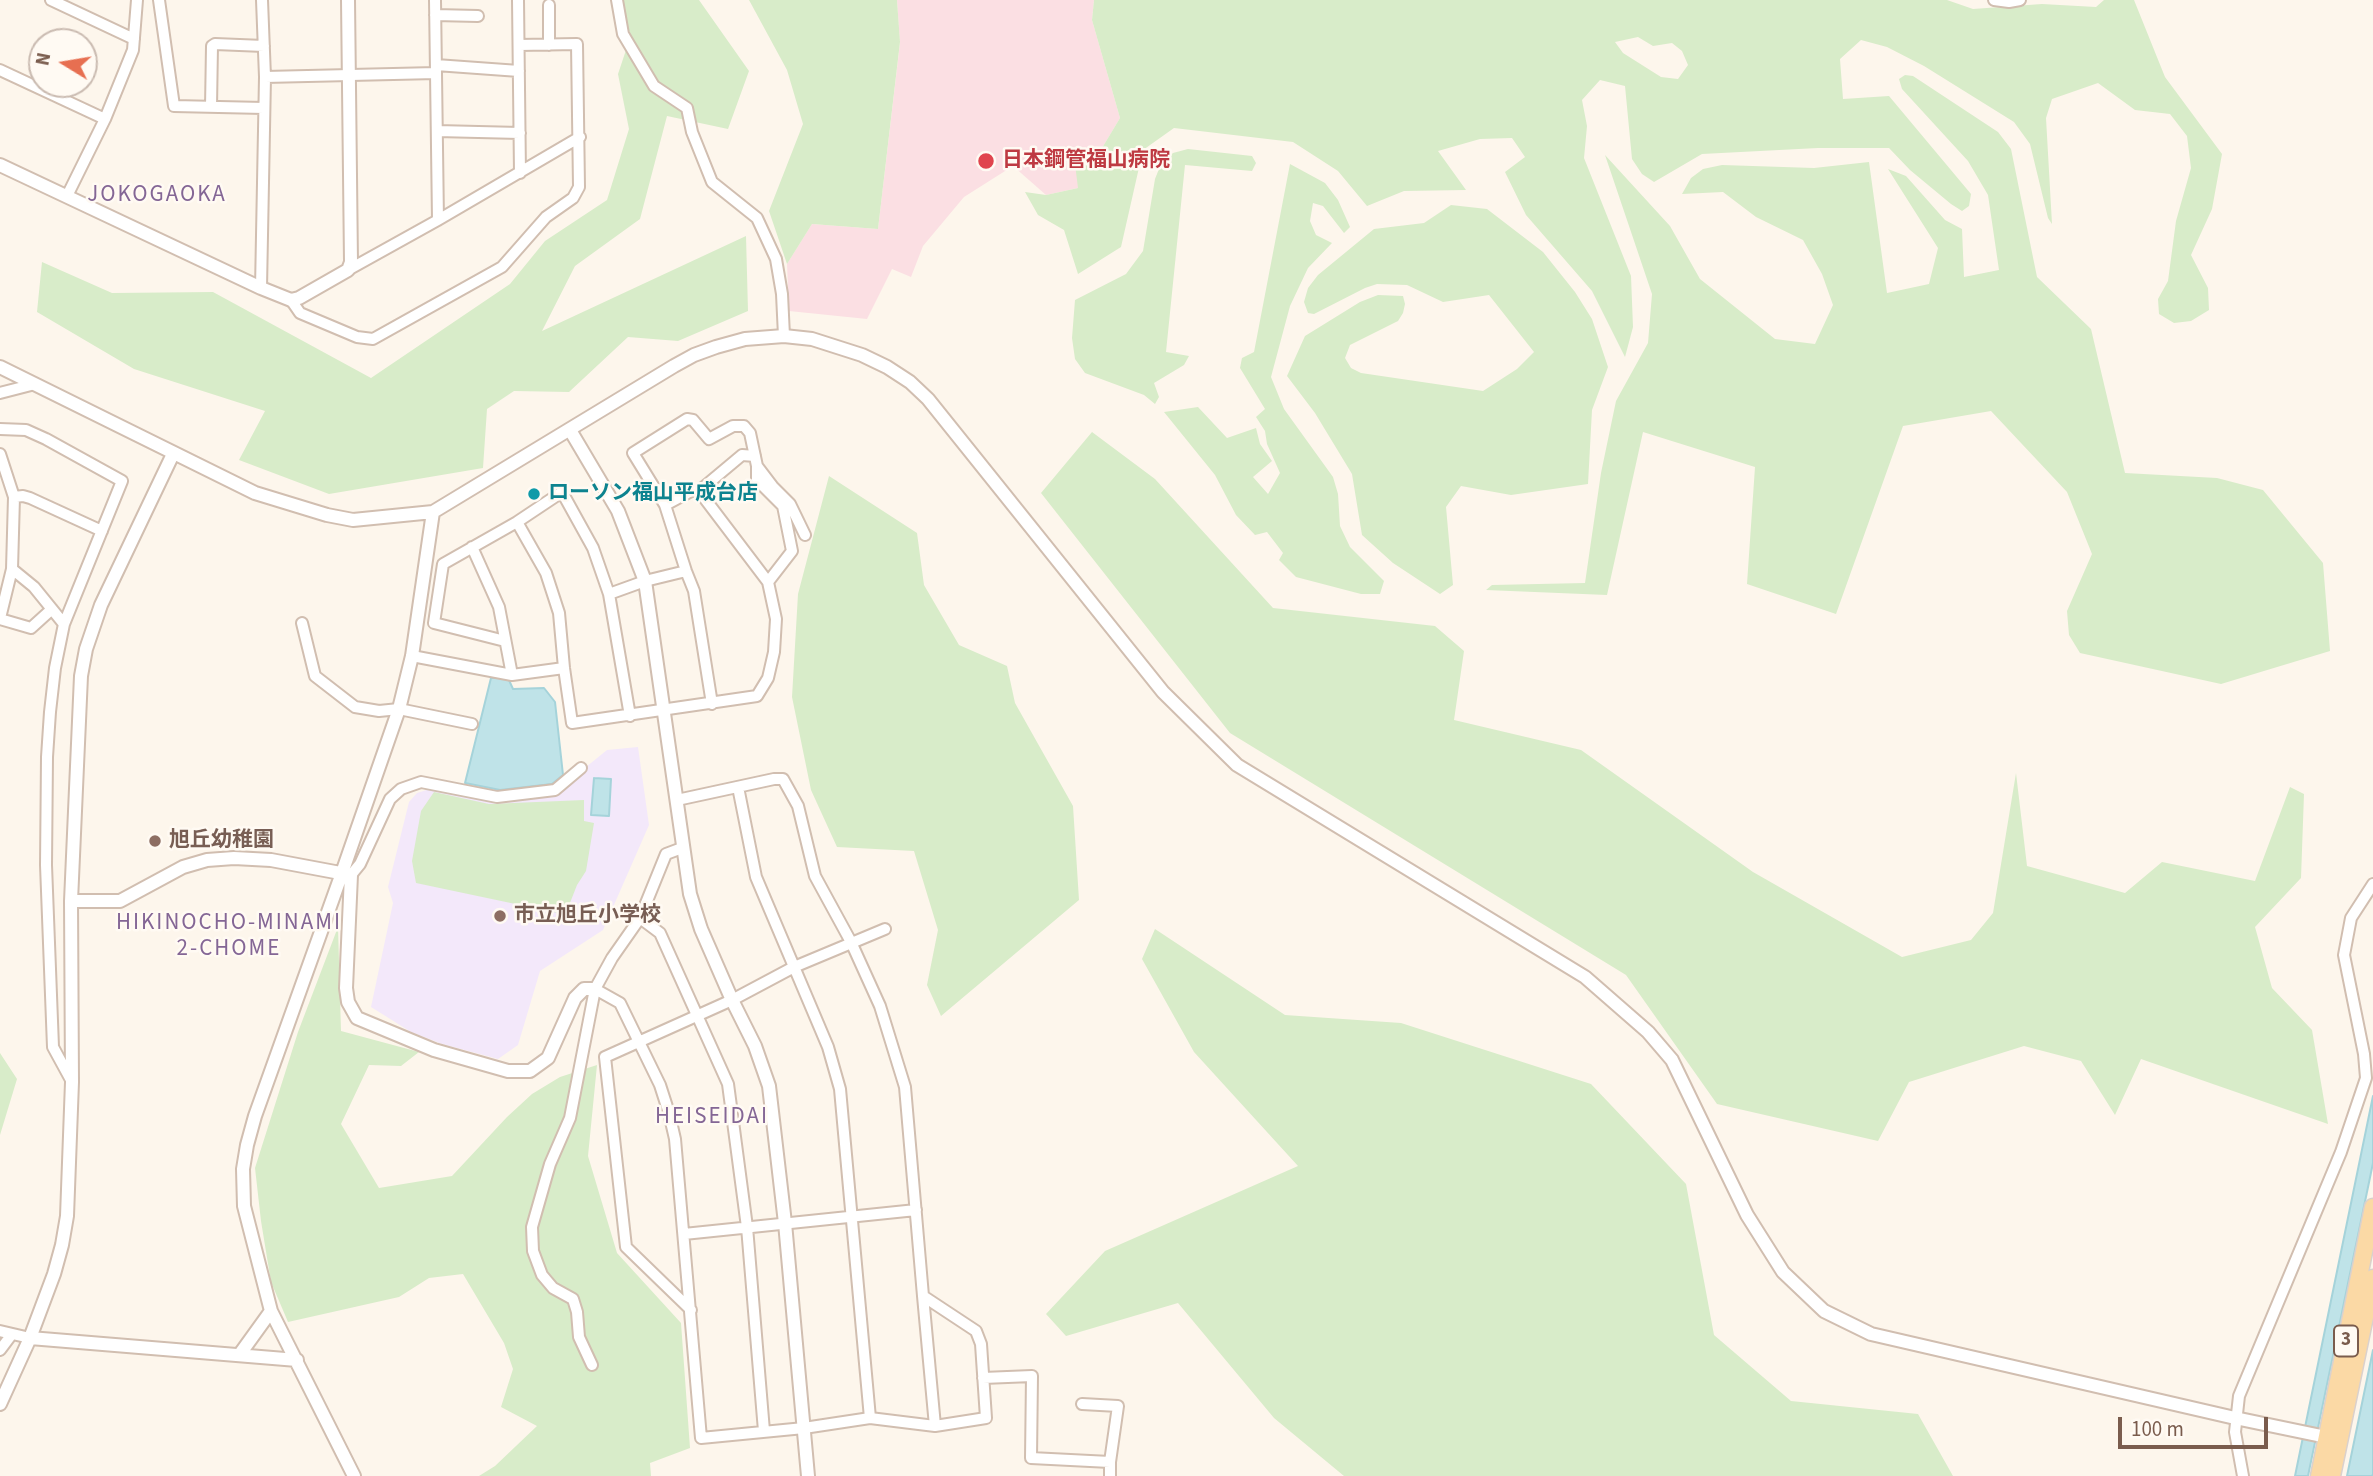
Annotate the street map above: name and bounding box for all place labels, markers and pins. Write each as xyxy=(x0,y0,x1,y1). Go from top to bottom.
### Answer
place label: 日本鋼管福山病院 xyxy=(1002,148,1170,174)
marker: 日本鋼管福山病院 xyxy=(976,151,996,171)
place label: ローソン福山平成台店 xyxy=(548,481,758,507)
marker: ローソン福山平成台店 xyxy=(526,486,542,502)
place label: 旭丘幼稚園 xyxy=(169,828,274,854)
marker: 旭丘幼稚園 xyxy=(147,833,163,849)
place label: 市立旭丘小学校 xyxy=(514,903,661,929)
marker: 市立旭丘小学校 xyxy=(492,908,508,924)

